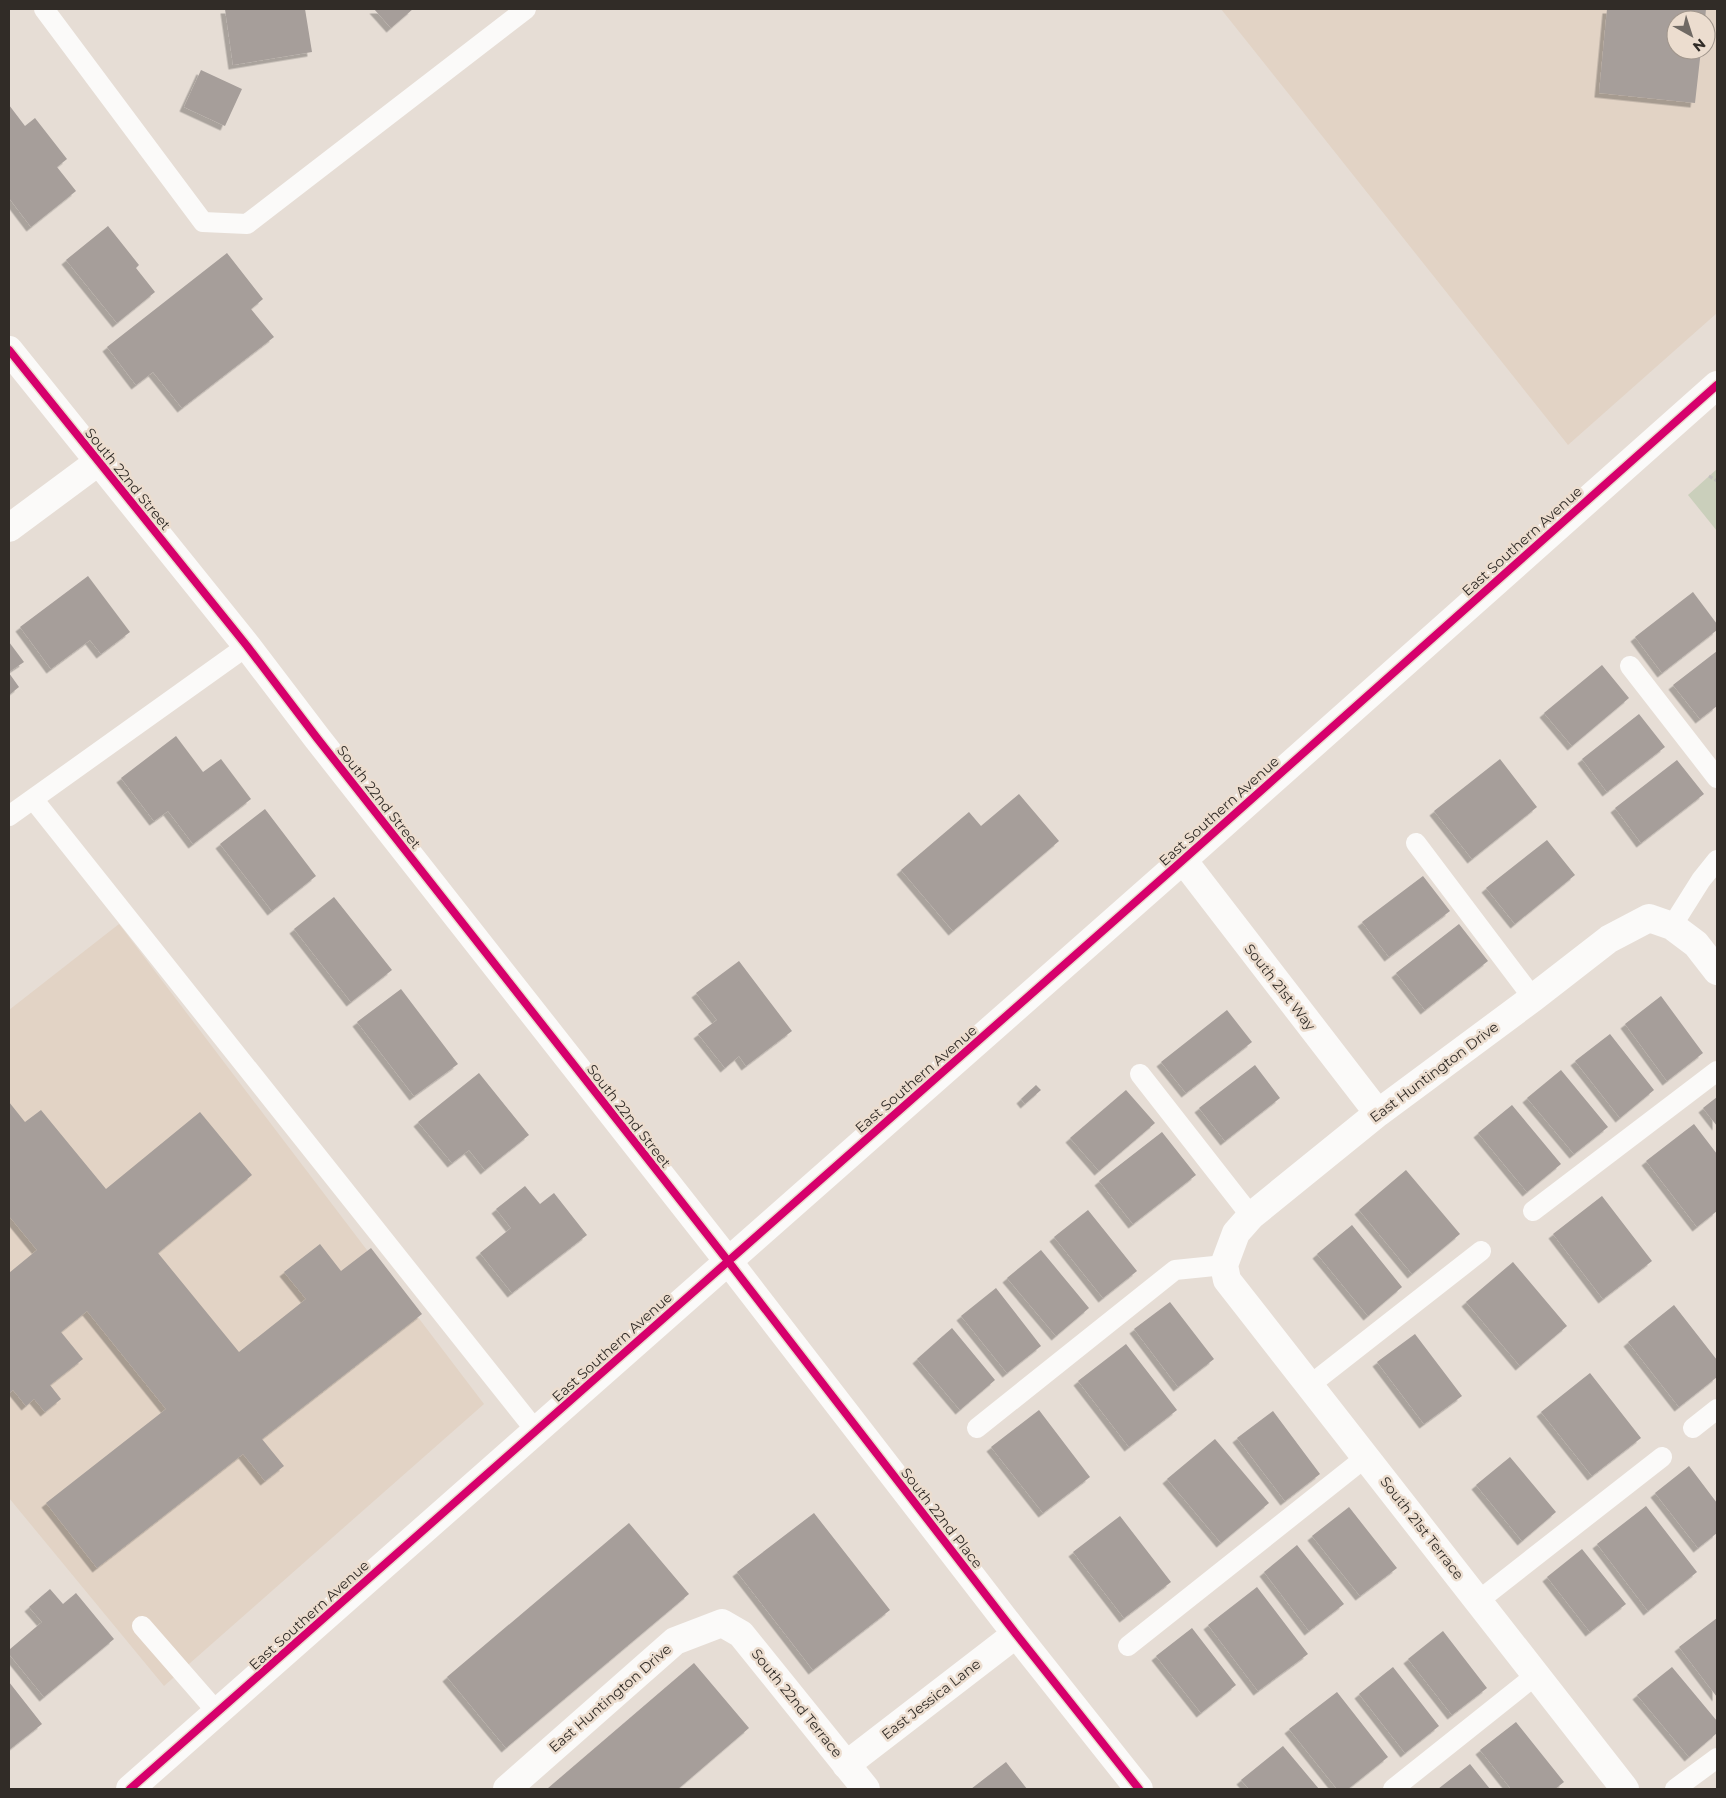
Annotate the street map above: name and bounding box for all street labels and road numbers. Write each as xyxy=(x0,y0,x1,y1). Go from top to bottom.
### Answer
street label: South 22nd Street xyxy=(81,424,175,534)
street label: East Southern Avenue xyxy=(1458,482,1586,600)
street label: South 22nd Street xyxy=(333,742,425,853)
street label: East Southern Avenue xyxy=(1155,752,1283,870)
street label: South 21st Way xyxy=(1241,940,1320,1034)
street label: East Huntington Drive xyxy=(1366,1018,1502,1126)
street label: East Southern Avenue xyxy=(851,1021,981,1137)
street label: South 22nd Street xyxy=(583,1061,675,1172)
street label: East Southern Avenue xyxy=(548,1288,676,1406)
street label: South 22nd Place xyxy=(897,1464,987,1572)
street label: South 21st Terrace xyxy=(1376,1473,1468,1583)
street label: East Southern Avenue xyxy=(245,1556,373,1674)
street label: East Huntington Drive xyxy=(545,1640,675,1756)
street label: South 22nd Terrace xyxy=(748,1645,846,1761)
street label: East Jessica Lane xyxy=(878,1655,984,1743)

